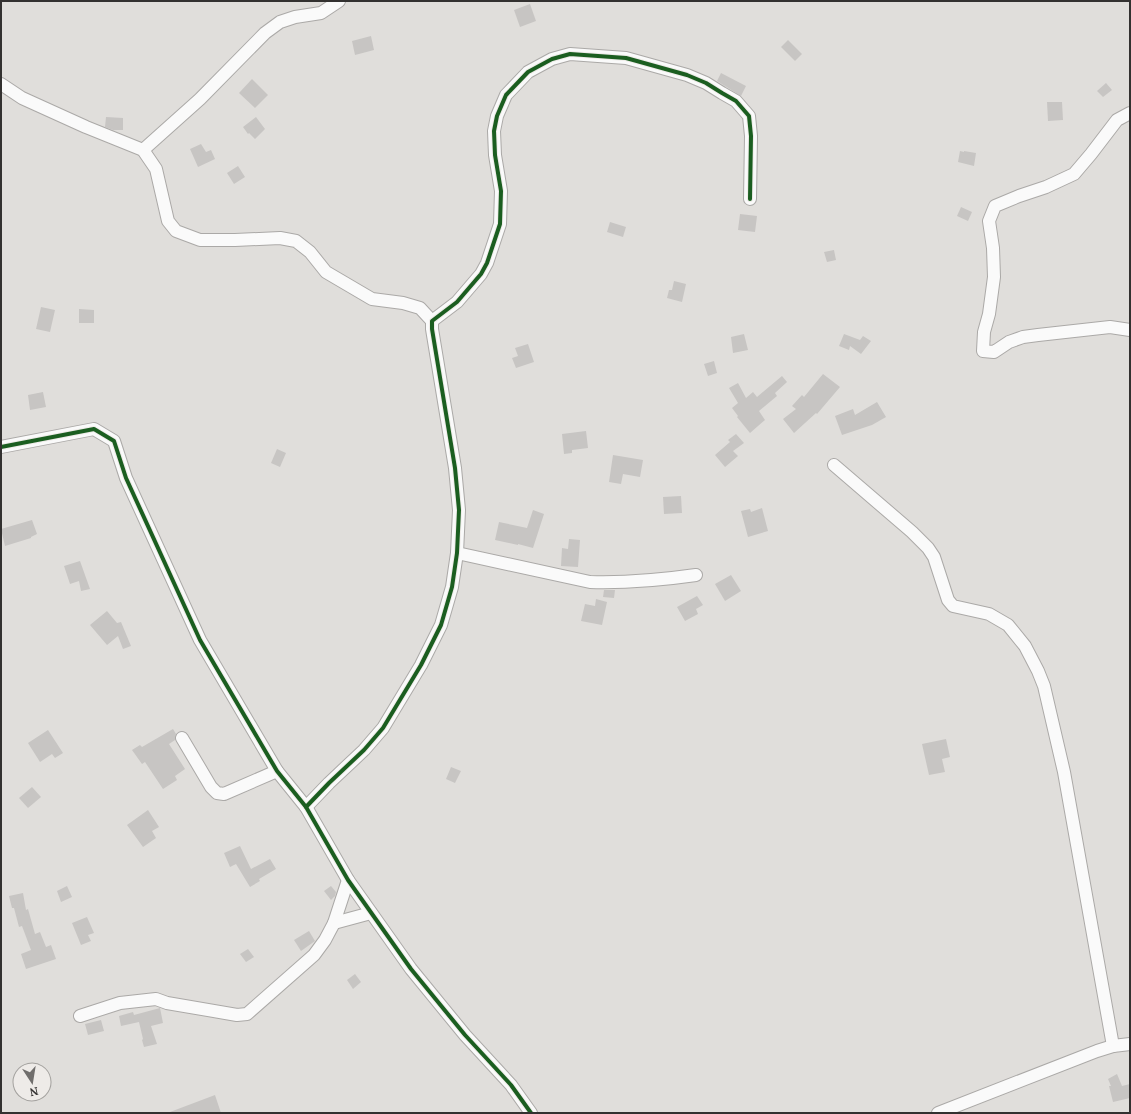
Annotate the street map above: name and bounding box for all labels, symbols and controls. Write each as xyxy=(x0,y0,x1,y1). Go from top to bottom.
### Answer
north arrow xyxy=(12,1062,52,1102)
text: N xyxy=(28,1084,40,1100)

